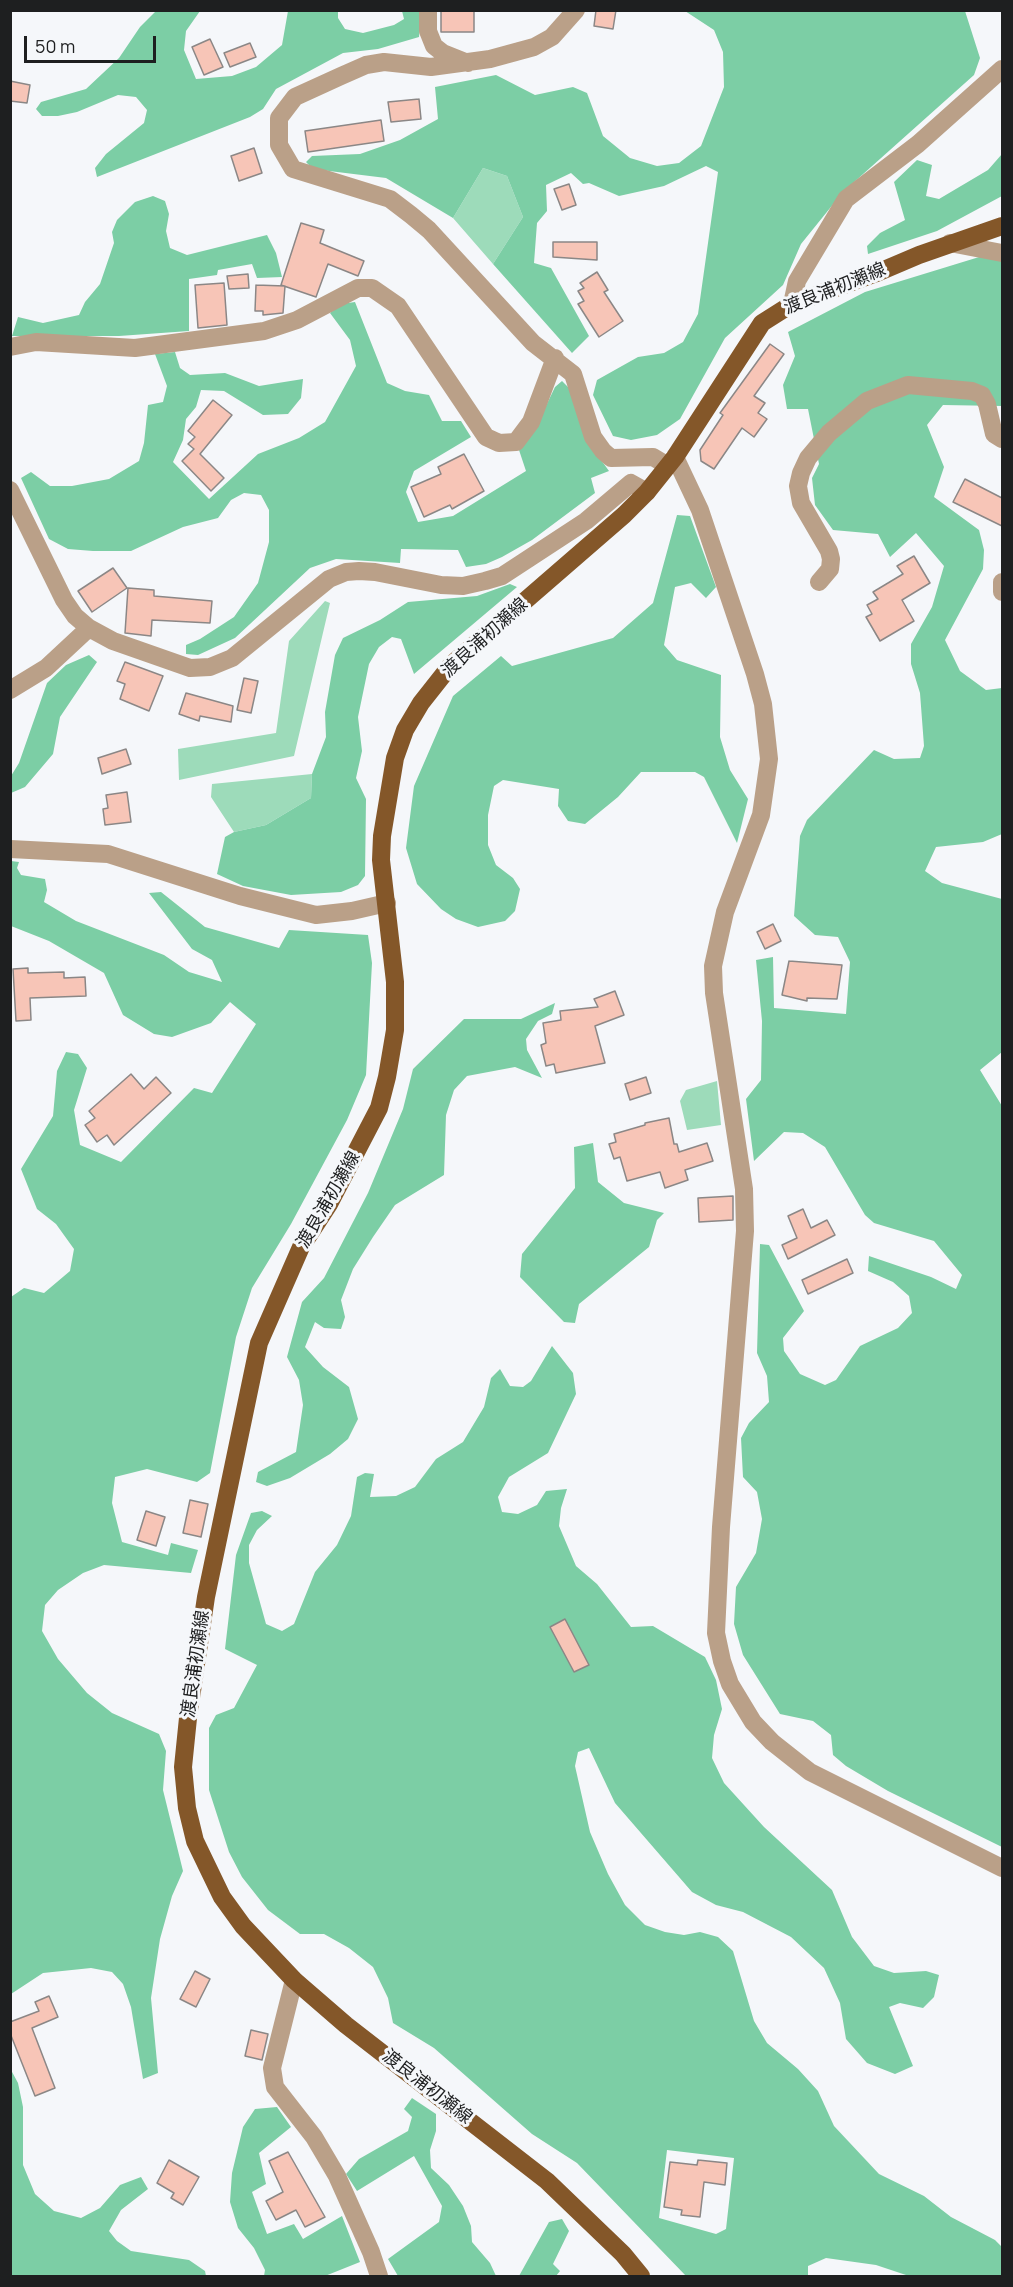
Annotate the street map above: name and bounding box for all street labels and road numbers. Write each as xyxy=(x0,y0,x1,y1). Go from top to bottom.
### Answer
street label: 渡良浦初瀬線 xyxy=(781,259,889,319)
street label: 渡良浦初瀬線 xyxy=(438,594,532,682)
street label: 渡良浦初瀬線 xyxy=(293,1148,365,1252)
street label: 渡良浦初瀬線 xyxy=(178,1609,214,1719)
street label: 渡良浦初瀬線 xyxy=(378,2045,476,2129)

